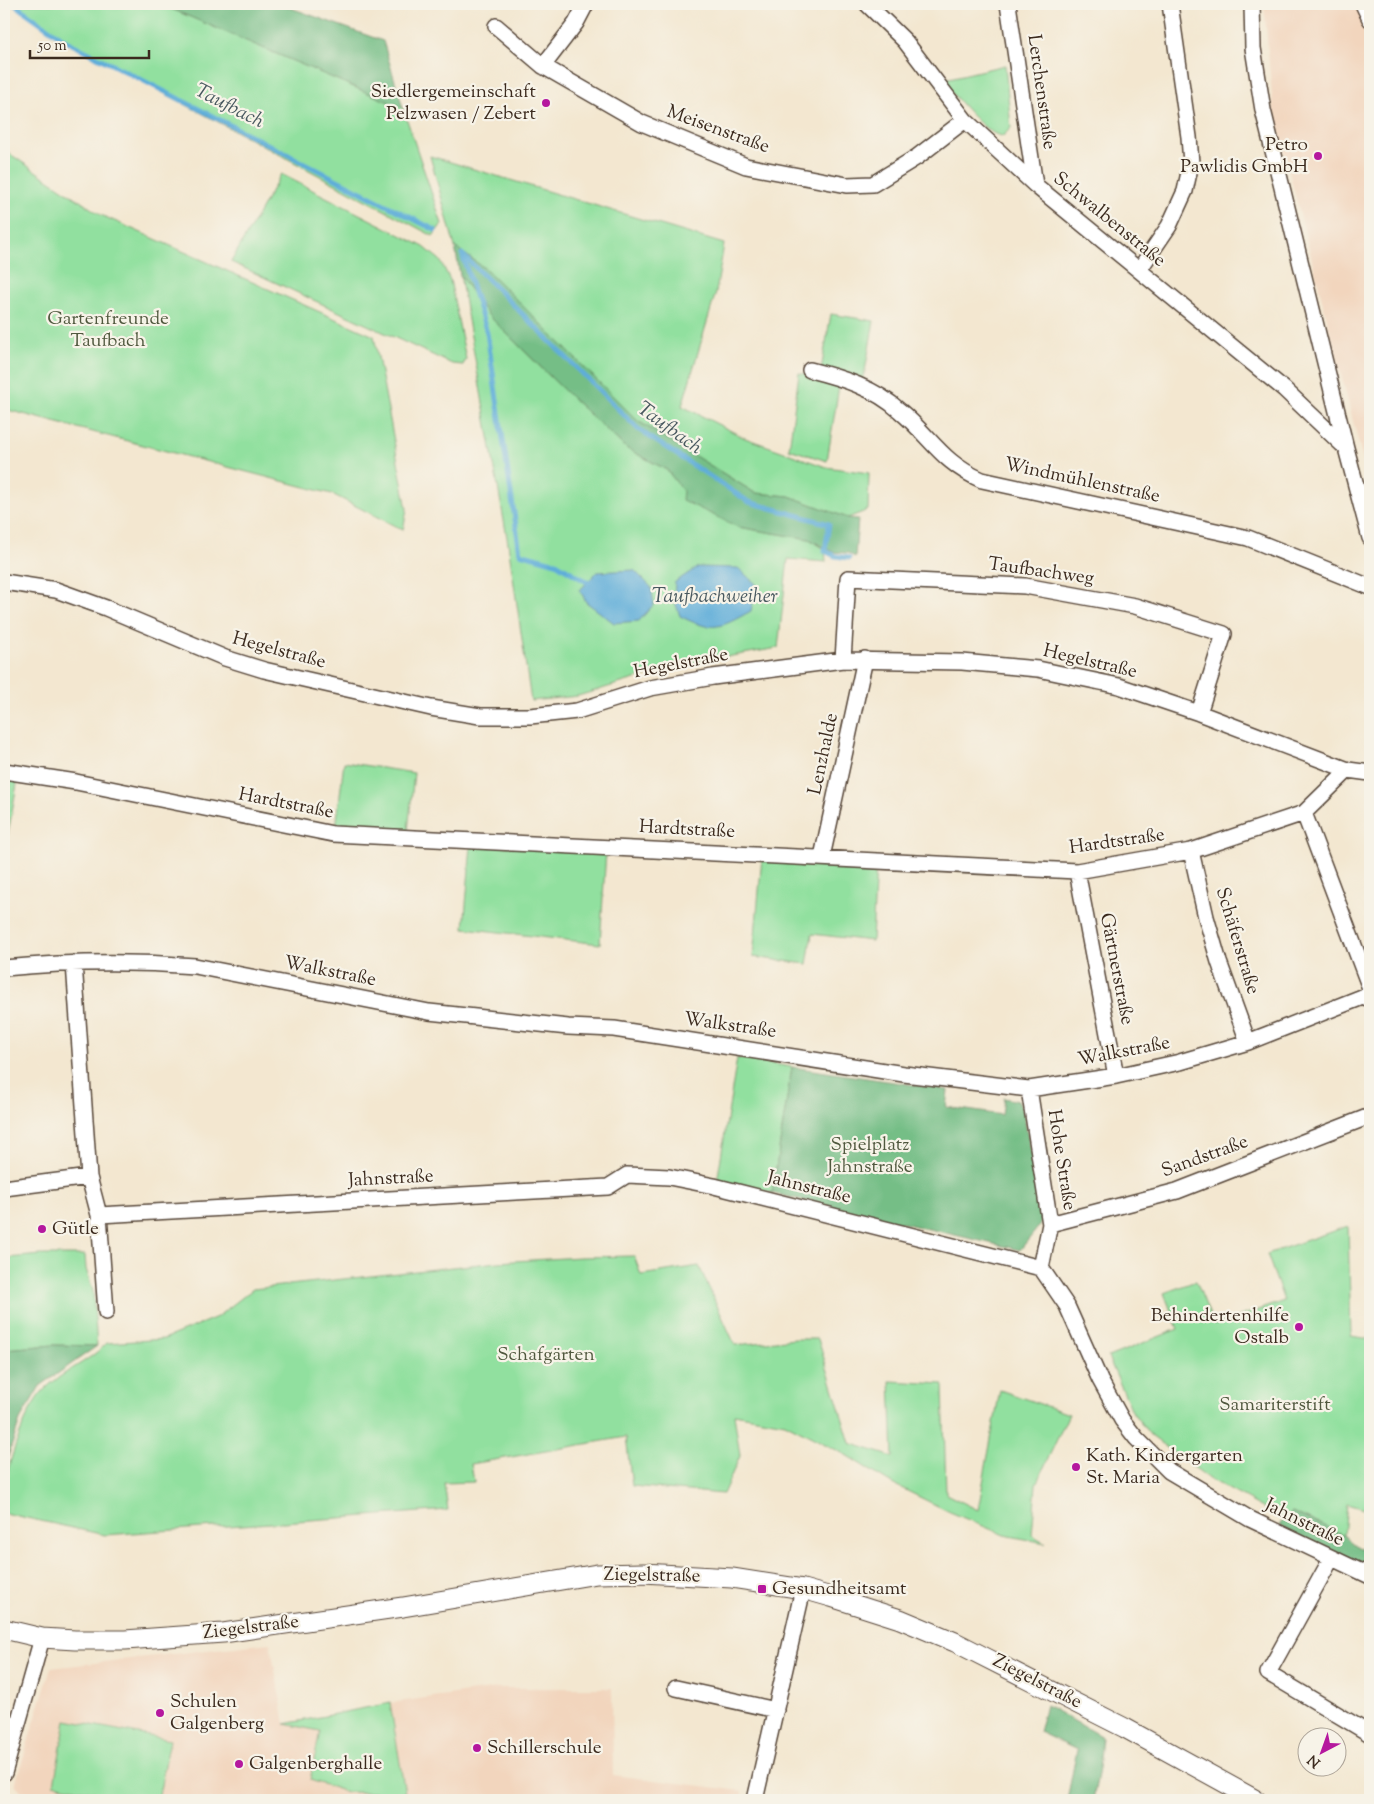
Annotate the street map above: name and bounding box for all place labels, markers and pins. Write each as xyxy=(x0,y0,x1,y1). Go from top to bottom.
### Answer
place label: Siedlergemeinschaft Pelzwasen / Zebert xyxy=(371,79,536,128)
marker: Siedlergemeinschaft Pelzwasen / Zebert xyxy=(540,97,552,109)
place label: Petro Pawlidis GmbH xyxy=(1180,132,1308,181)
marker: Petro Pawlidis GmbH xyxy=(1312,150,1324,162)
place label: Gütle xyxy=(52,1216,99,1243)
marker: Gütle xyxy=(36,1223,48,1235)
place label: Behindertenhilfe Ostalb xyxy=(1151,1303,1289,1352)
marker: Behindertenhilfe Ostalb xyxy=(1293,1321,1305,1333)
place label: Kath. Kindergarten St. Maria xyxy=(1086,1443,1243,1492)
marker: Kath. Kindergarten St. Maria xyxy=(1070,1461,1082,1473)
place label: Gesundheitsamt xyxy=(772,1576,907,1603)
marker: Gesundheitsamt xyxy=(756,1583,768,1595)
place label: Schulen Galgenberg xyxy=(170,1689,264,1738)
marker: Schulen Galgenberg xyxy=(154,1707,166,1719)
place label: Schillerschule xyxy=(487,1735,602,1762)
marker: Schillerschule xyxy=(471,1742,483,1754)
place label: Galgenberghalle xyxy=(249,1751,382,1778)
marker: Galgenberghalle xyxy=(233,1758,245,1770)

